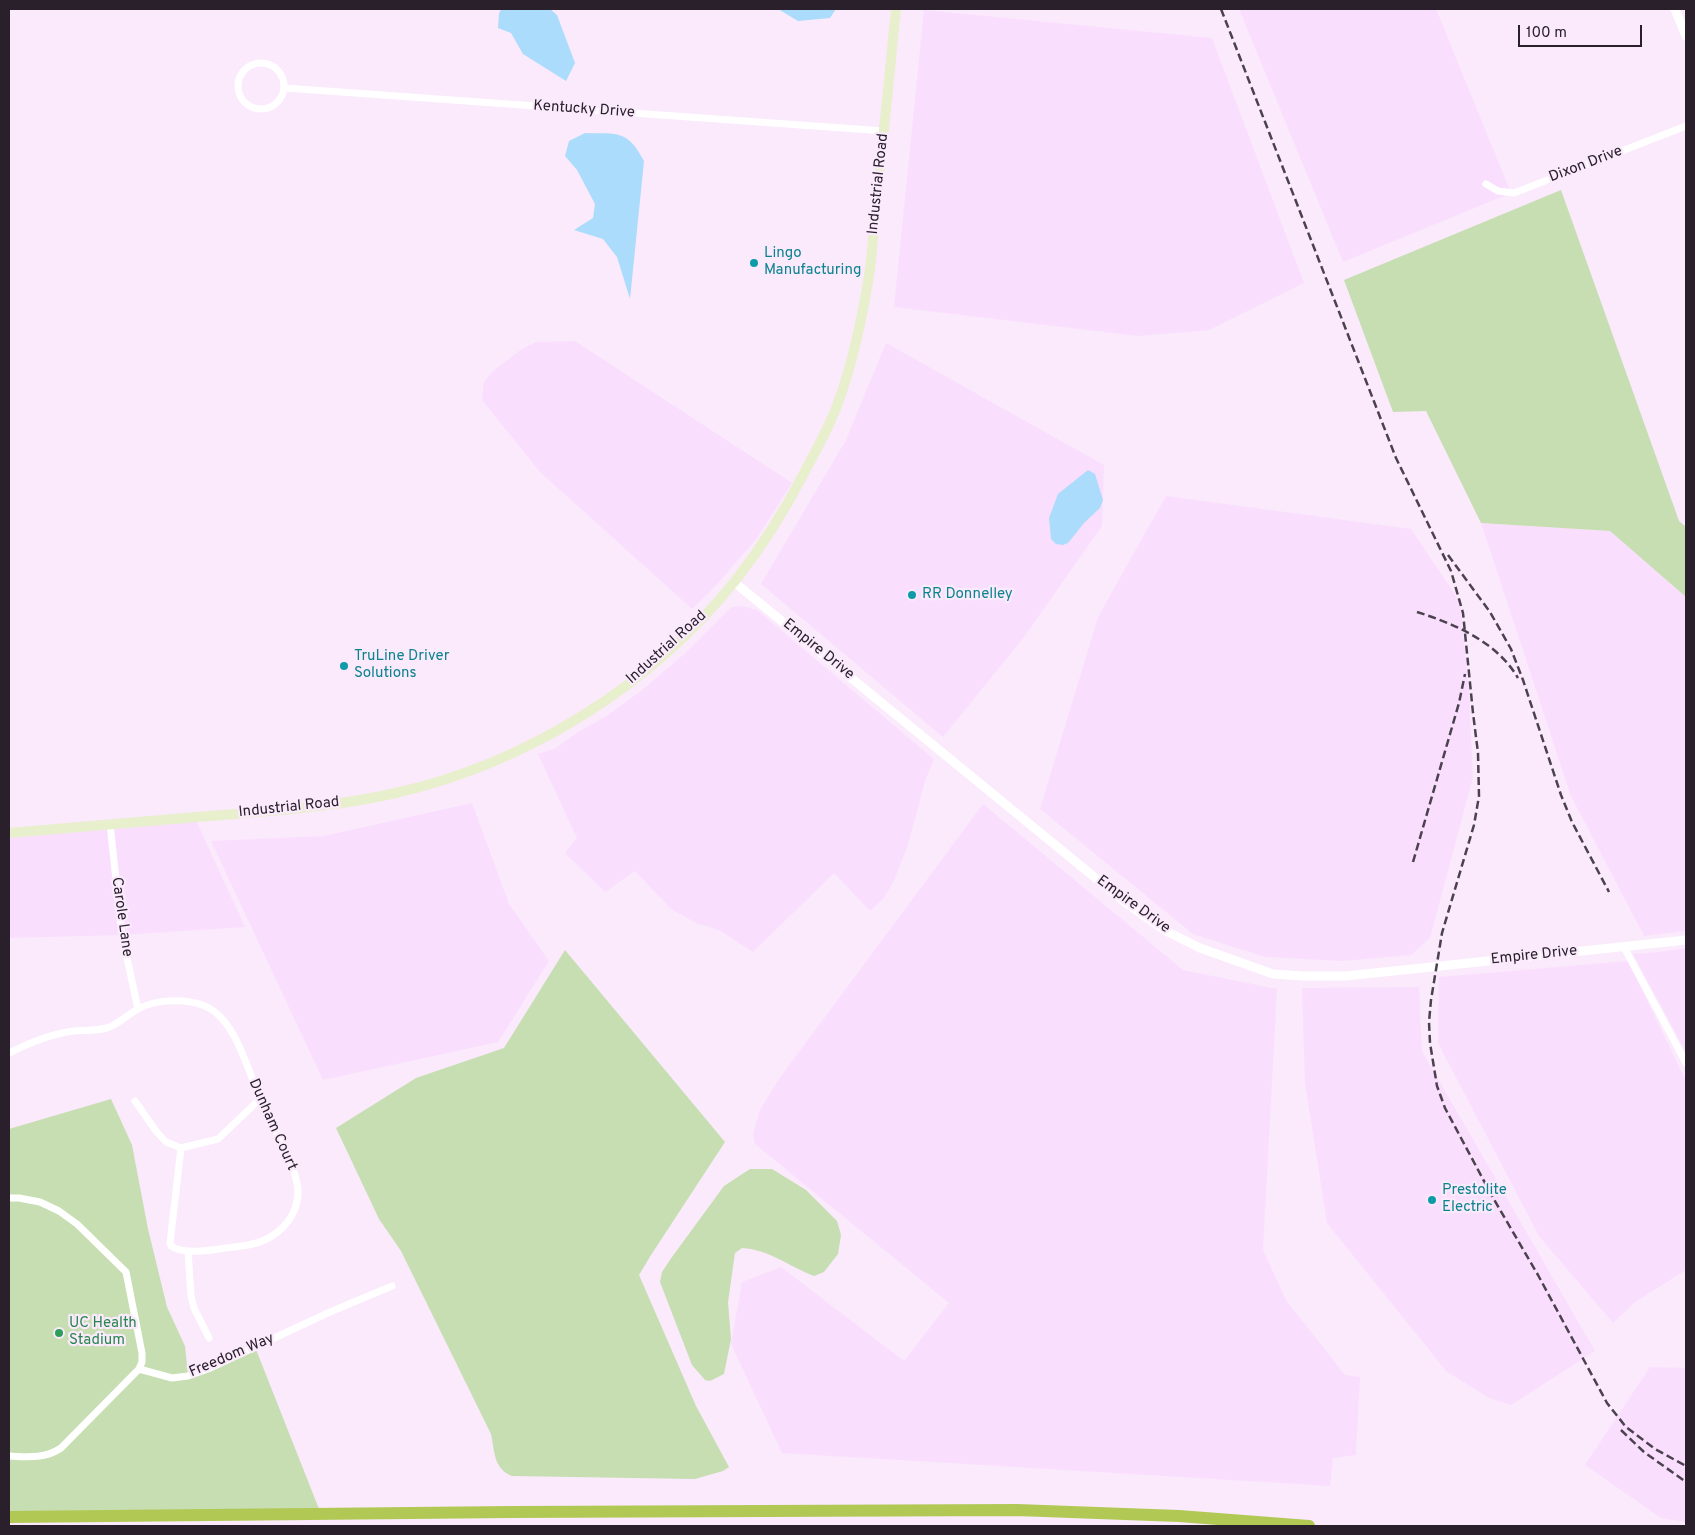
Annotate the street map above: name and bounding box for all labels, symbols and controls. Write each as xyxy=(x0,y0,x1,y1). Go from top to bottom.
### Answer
scale bar xyxy=(1520,15,1644,47)
text: 100 m xyxy=(1526,24,1567,43)
street label: Kentucky Drive xyxy=(533,97,635,123)
street label: Industrial Road xyxy=(865,133,893,235)
street label: Dixon Drive xyxy=(1547,143,1625,187)
place label: Lingo Manufacturing xyxy=(764,245,862,280)
marker: Lingo Manufacturing xyxy=(748,257,760,269)
place label: RR Donnelley xyxy=(922,586,1013,604)
marker: RR Donnelley xyxy=(906,589,918,601)
street label: Industrial Road xyxy=(623,607,711,689)
street label: Empire Drive xyxy=(779,616,857,684)
place label: TruLine Driver Solutions xyxy=(354,648,450,683)
marker: TruLine Driver Solutions xyxy=(338,660,350,672)
street label: Industrial Road xyxy=(238,794,340,822)
street label: Empire Drive xyxy=(1093,872,1173,938)
street label: Carole Lane xyxy=(106,876,136,958)
street label: Empire Drive xyxy=(1490,943,1578,969)
street label: Dunham Court xyxy=(244,1076,300,1174)
place label: Prestolite Electric xyxy=(1442,1182,1507,1217)
marker: Prestolite Electric xyxy=(1426,1194,1438,1206)
place label: UC Health Stadium xyxy=(69,1315,137,1350)
marker: UC Health Stadium xyxy=(53,1327,65,1339)
street label: Freedom Way xyxy=(187,1330,277,1382)

